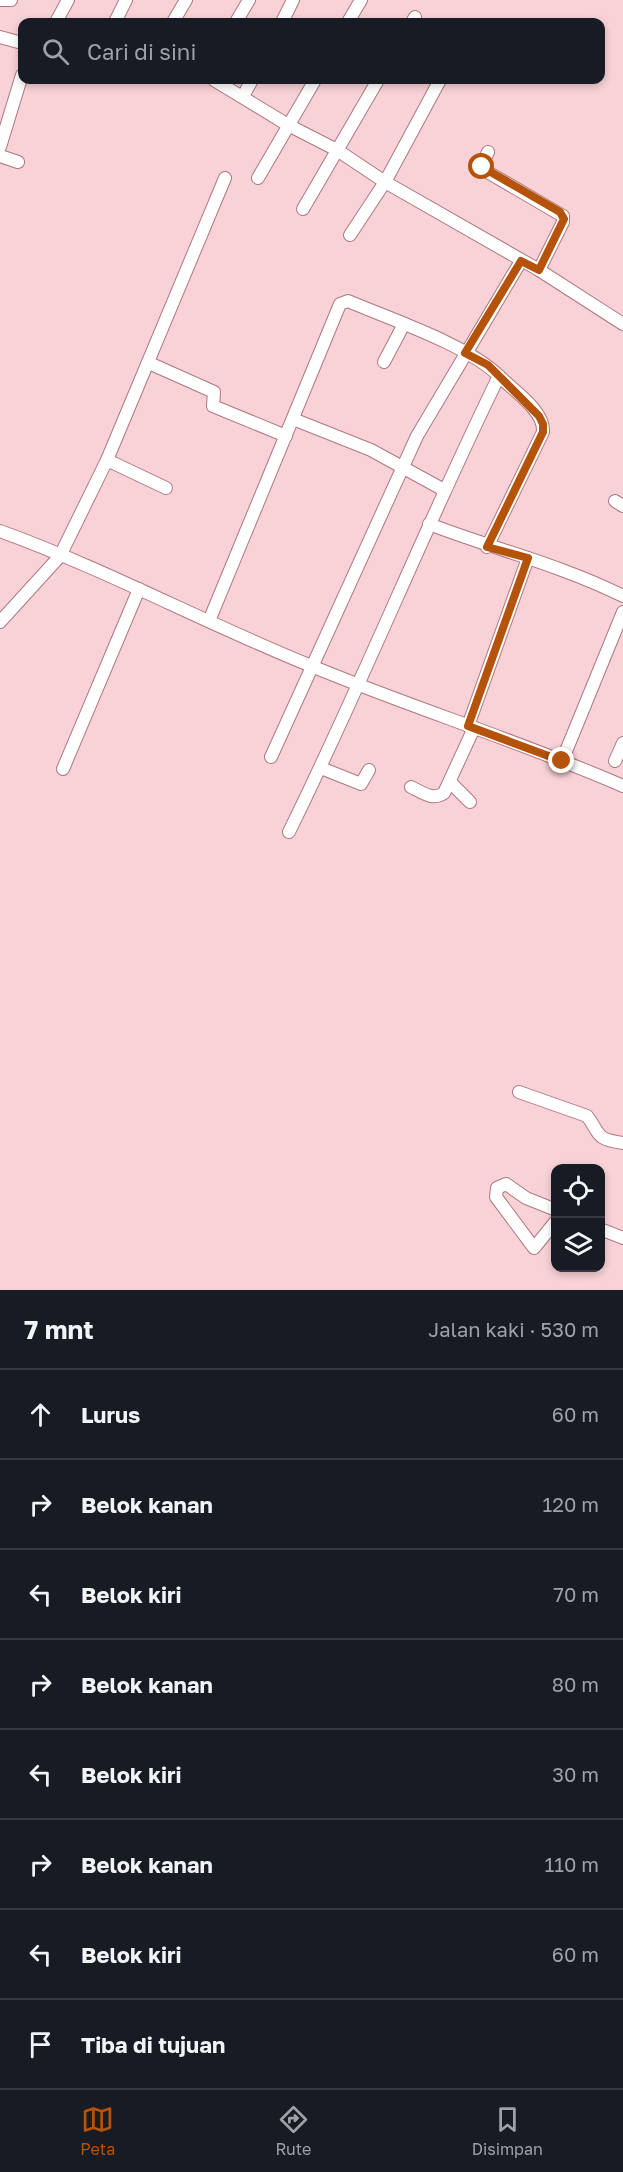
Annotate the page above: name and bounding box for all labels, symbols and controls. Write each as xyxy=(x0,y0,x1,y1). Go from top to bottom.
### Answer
search box xyxy=(18,18,605,84)
icon: search xyxy=(39,35,72,68)
text: Cari di sini xyxy=(87,38,196,65)
route start xyxy=(468,153,494,179)
route end xyxy=(548,747,574,773)
map controls xyxy=(551,1164,605,1272)
button: locate xyxy=(551,1164,605,1218)
button: layers xyxy=(551,1218,605,1272)
text: 7 mnt xyxy=(24,1314,94,1345)
text: Jalan kaki · 530 m xyxy=(428,1317,599,1341)
icon: ahead xyxy=(24,1398,57,1431)
text: Lurus xyxy=(81,1401,140,1428)
text: 60 m xyxy=(552,1402,599,1426)
icon: right xyxy=(24,1488,57,1521)
text: Belok kanan xyxy=(81,1491,213,1518)
text: 120 m xyxy=(543,1492,599,1516)
icon: left xyxy=(24,1578,57,1611)
text: Belok kiri xyxy=(81,1581,182,1608)
text: 70 m xyxy=(553,1582,599,1606)
icon: right xyxy=(24,1668,57,1701)
text: Belok kanan xyxy=(81,1671,213,1698)
text: 80 m xyxy=(552,1672,599,1696)
icon: left xyxy=(24,1758,57,1791)
text: Belok kiri xyxy=(81,1761,182,1788)
text: 30 m xyxy=(552,1762,599,1786)
icon: right xyxy=(24,1848,57,1881)
text: Belok kanan xyxy=(81,1851,213,1878)
text: 110 m xyxy=(545,1852,599,1876)
icon: left xyxy=(24,1938,57,1971)
text: Belok kiri xyxy=(81,1941,182,1968)
text: 60 m xyxy=(552,1942,599,1966)
icon: arrive xyxy=(24,2028,57,2061)
text: Tiba di tujuan xyxy=(81,2031,225,2058)
tab: Peta xyxy=(80,2103,115,2159)
tab: Rute xyxy=(275,2103,311,2159)
tab: Disimpan xyxy=(472,2103,543,2159)

